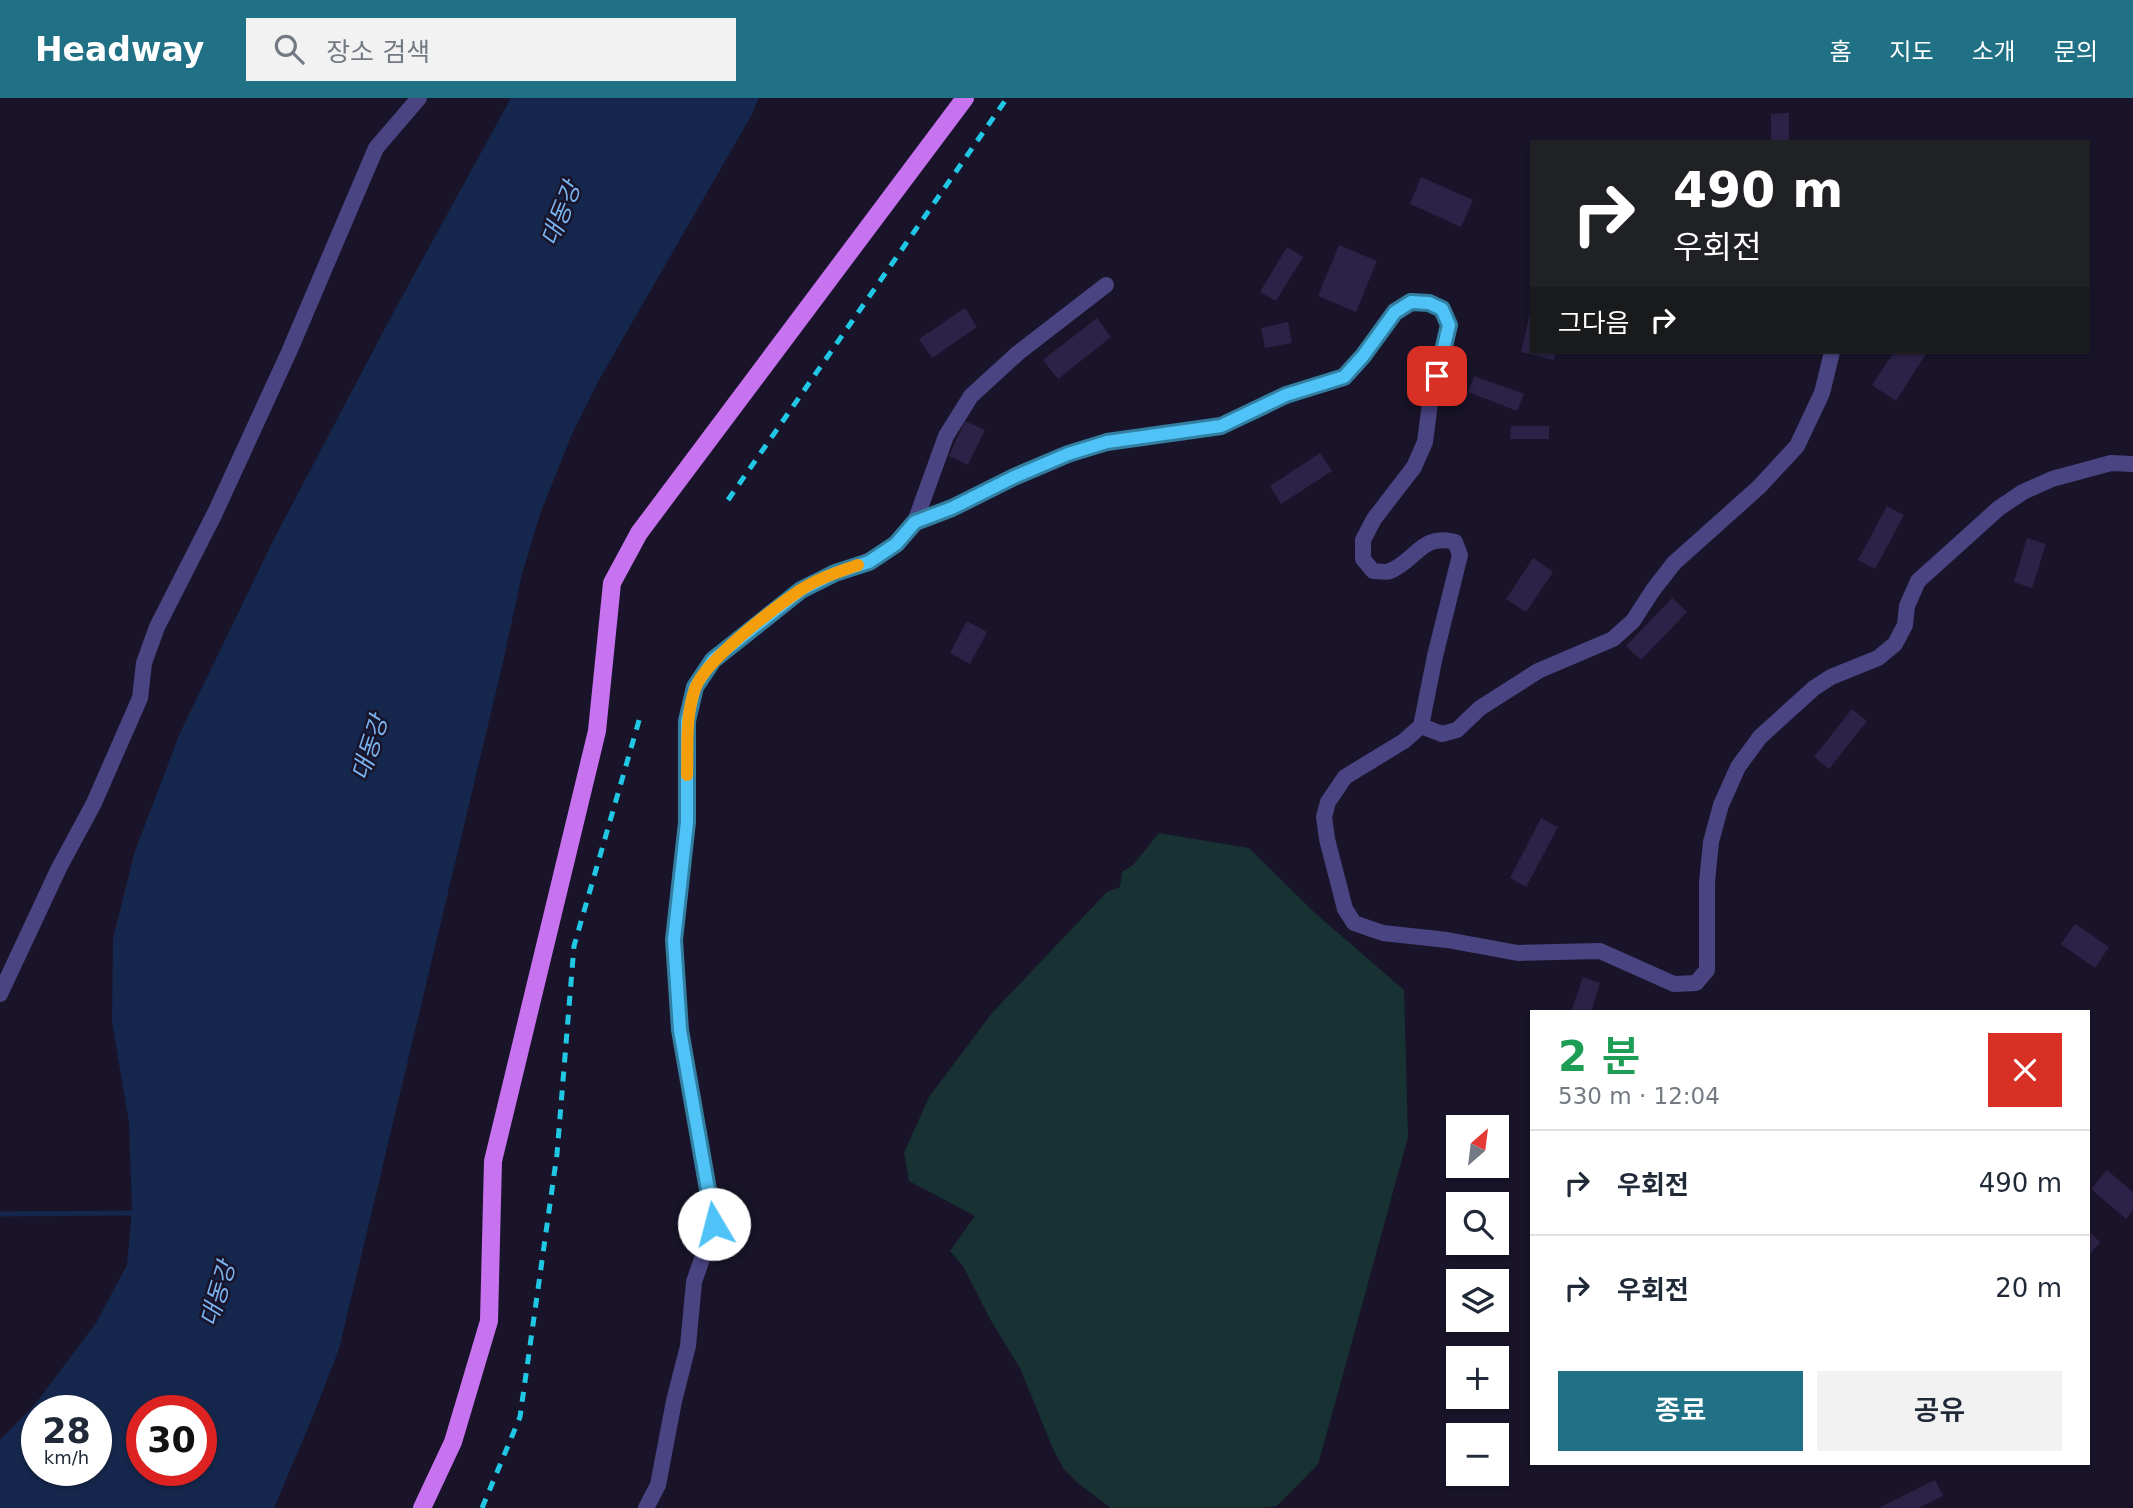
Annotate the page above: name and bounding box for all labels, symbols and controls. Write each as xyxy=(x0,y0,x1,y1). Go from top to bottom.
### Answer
search box xyxy=(246,18,736,81)
text: Headway xyxy=(35,30,204,69)
icon: search xyxy=(270,30,308,68)
text: 장소 검색 xyxy=(326,37,430,67)
text: 홈 xyxy=(1829,38,1851,66)
text: 지도 xyxy=(1889,38,1934,66)
text: 소개 xyxy=(1972,38,2016,66)
text: 문의 xyxy=(2054,38,2098,66)
text: 490 m xyxy=(1673,162,1843,219)
icon: right xyxy=(1558,168,1649,259)
water label: 대동강 xyxy=(536,175,587,250)
text: 우회전 xyxy=(1673,228,1761,266)
icon: right xyxy=(1644,301,1682,339)
text: 그다음 xyxy=(1558,308,1630,338)
pin xyxy=(1407,346,1467,406)
icon: arrive xyxy=(1418,357,1456,395)
water label: 대동강 xyxy=(346,709,394,784)
text: 2 분 xyxy=(1558,1032,1641,1081)
button: close xyxy=(1988,1033,2062,1107)
text: 530 m · 12:04 xyxy=(1558,1083,1720,1109)
north arrow xyxy=(1446,1115,1508,1178)
map controls xyxy=(1446,1115,1509,1486)
icon: right xyxy=(1558,1164,1596,1202)
text: 490 m xyxy=(1979,1168,2062,1198)
text: 우회전 xyxy=(1617,1170,1689,1200)
position arrow xyxy=(677,1187,751,1261)
button: search xyxy=(1446,1192,1509,1255)
water label: 대동강 xyxy=(195,1255,242,1330)
button: layers xyxy=(1446,1269,1509,1332)
icon: right xyxy=(1558,1269,1596,1307)
text: 20 m xyxy=(1995,1273,2062,1303)
text: 우회전 xyxy=(1617,1275,1689,1305)
button: + xyxy=(1446,1346,1509,1409)
button: 종료 xyxy=(1558,1371,1803,1451)
button: 공유 xyxy=(1817,1371,2062,1451)
speed limit sign: 30 xyxy=(126,1395,217,1486)
text: 28 xyxy=(42,1411,91,1451)
button: − xyxy=(1446,1423,1509,1486)
text: km/h xyxy=(44,1447,89,1468)

